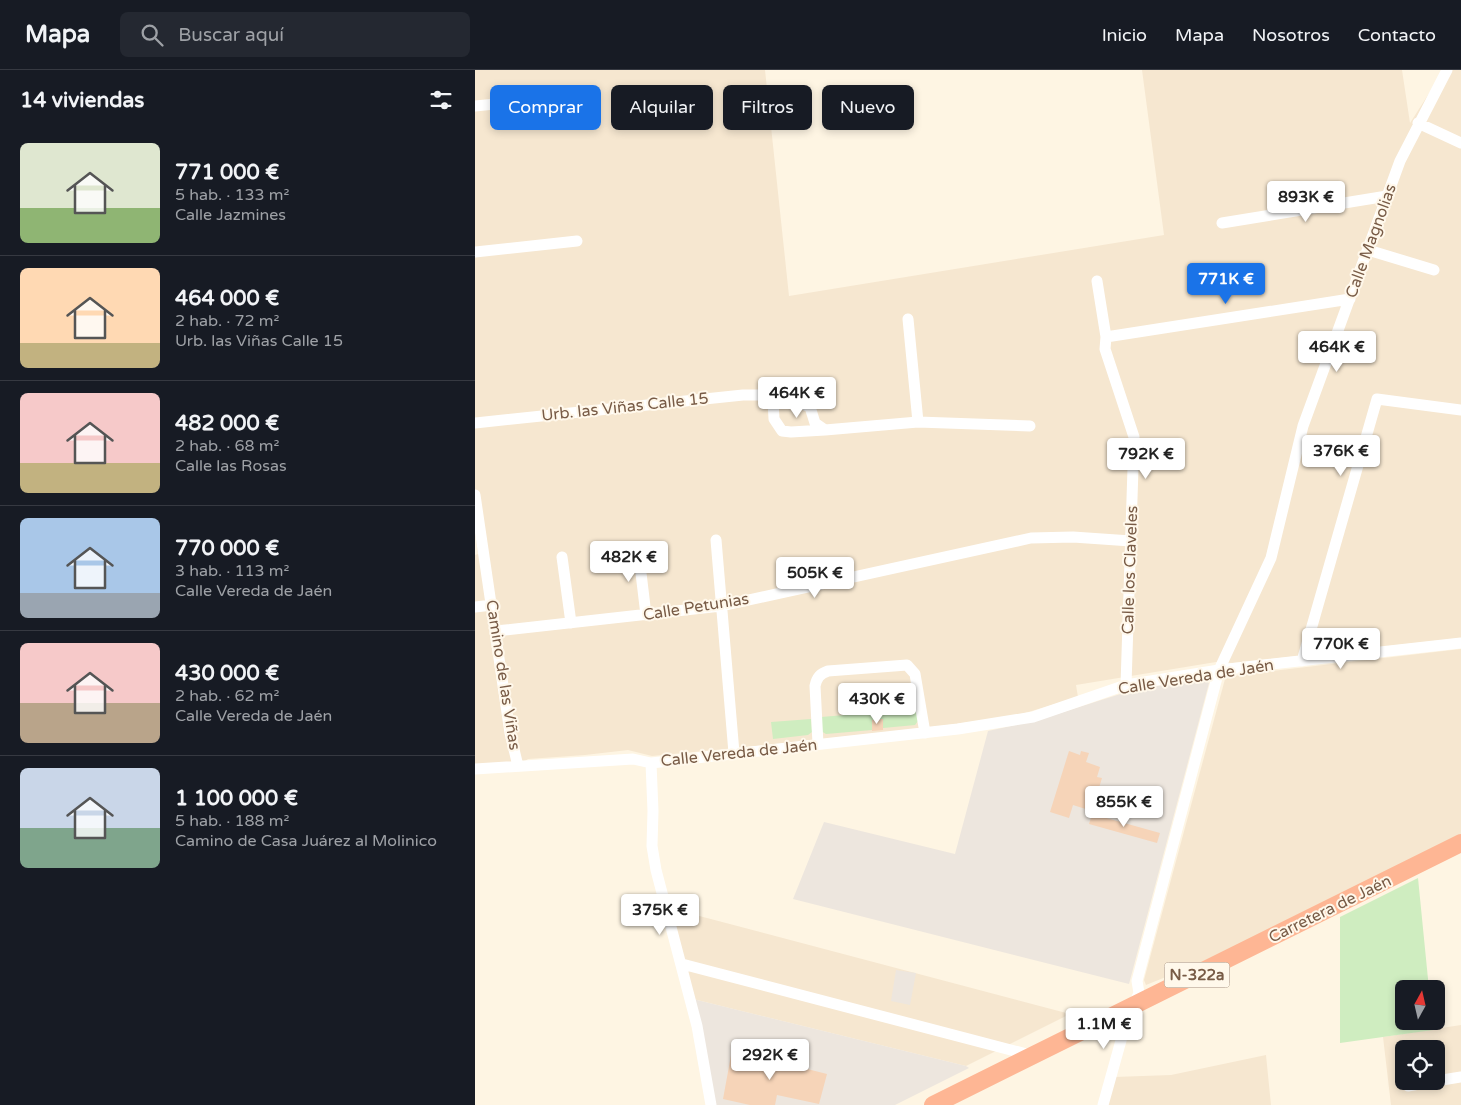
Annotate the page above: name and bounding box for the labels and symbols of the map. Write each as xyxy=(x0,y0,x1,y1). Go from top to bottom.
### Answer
pin: 893K € xyxy=(1265,180,1347,223)
street label: Calle Magnolias xyxy=(1341,181,1401,301)
pin: 771K € xyxy=(1185,262,1267,305)
pin: 464K € xyxy=(1296,330,1378,373)
pin: 464K € xyxy=(756,376,838,419)
street label: Urb. las Viñas Calle 15 xyxy=(540,388,710,426)
pin: 376K € xyxy=(1300,434,1382,477)
pin: 792K € xyxy=(1105,438,1187,480)
street label: Calle los Claveles xyxy=(1118,505,1142,635)
pin: 482K € xyxy=(588,540,670,583)
pin: 505K € xyxy=(774,556,856,599)
street label: Calle Petunias xyxy=(642,589,750,625)
street label: Camino de las Viñas xyxy=(481,598,525,752)
pin: 770K € xyxy=(1300,628,1382,670)
street label: Calle Vereda de Jaén xyxy=(1117,655,1275,699)
pin: 430K € xyxy=(836,682,918,725)
street label: Calle Vereda de Jaén xyxy=(660,735,818,771)
pin: 855K € xyxy=(1083,786,1165,828)
street label: Carretera de Jaén xyxy=(1265,871,1395,947)
pin: 375K € xyxy=(619,894,701,936)
road number: N-322a xyxy=(1165,962,1229,988)
north arrow xyxy=(1395,980,1445,1030)
pin: 1.1M € xyxy=(1063,1008,1145,1050)
pin: 292K € xyxy=(729,1038,811,1081)

